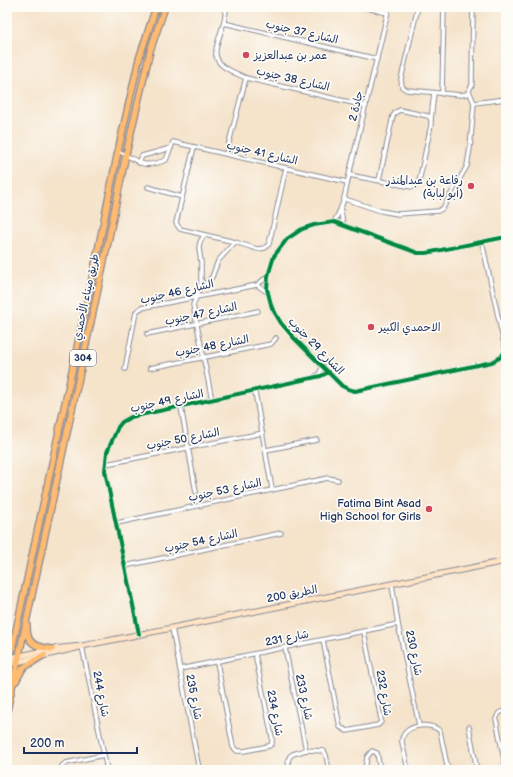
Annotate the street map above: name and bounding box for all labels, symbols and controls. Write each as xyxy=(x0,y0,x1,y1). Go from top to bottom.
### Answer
street label: الشارع 37 جنوب xyxy=(264,17,339,49)
place label: عمر بن عبدالعزيز xyxy=(253,49,327,63)
marker: عمر بن عبدالعزيز xyxy=(241,50,251,60)
street label: الشارع 38 جنوب xyxy=(255,64,331,96)
street label: جادة 2 xyxy=(346,89,366,123)
street label: الشارع 41 جنوب xyxy=(225,139,299,169)
place label: رفاعة بن عبدالمنذر (أبو لبابة) xyxy=(385,174,463,201)
marker: رفاعة بن عبدالمنذر (أبو لبابة) xyxy=(466,181,476,191)
street label: طريق ميناء الأحمدي xyxy=(69,252,103,342)
street label: الشارع 46 جنوب xyxy=(139,277,215,309)
street label: الشارع 47 جنوب xyxy=(164,300,239,330)
street label: الشارع 29 جنوب xyxy=(284,315,347,379)
place label: الاحمدي الكبير xyxy=(378,321,440,336)
marker: الاحمدي الكبير xyxy=(366,322,376,332)
street label: الشارع 48 جنوب xyxy=(174,332,250,361)
road number: 304 xyxy=(70,350,96,366)
street label: الشارع 49 جنوب xyxy=(129,387,205,417)
street label: الشارع 50 جنوب xyxy=(145,426,221,454)
street label: الشارع 53 جنوب xyxy=(187,476,263,506)
place label: Fatima Bint Asad High School for Girls xyxy=(320,497,422,523)
marker: Fatima Bint Asad High School for Girls xyxy=(424,504,434,514)
street label: الشارع 54 جنوب xyxy=(163,527,239,557)
street label: الطريق 200 xyxy=(266,583,318,605)
street label: شارع 231 xyxy=(264,627,310,651)
street label: شارع 230 xyxy=(401,629,425,677)
street label: شارع 232 xyxy=(372,669,394,717)
street label: شارع 244 xyxy=(88,670,112,718)
street label: شارع 235 xyxy=(181,673,205,721)
street label: شارع 233 xyxy=(291,673,315,722)
street label: شارع 234 xyxy=(262,689,286,737)
scale bar xyxy=(24,729,137,755)
text: 200 m xyxy=(30,736,64,751)

